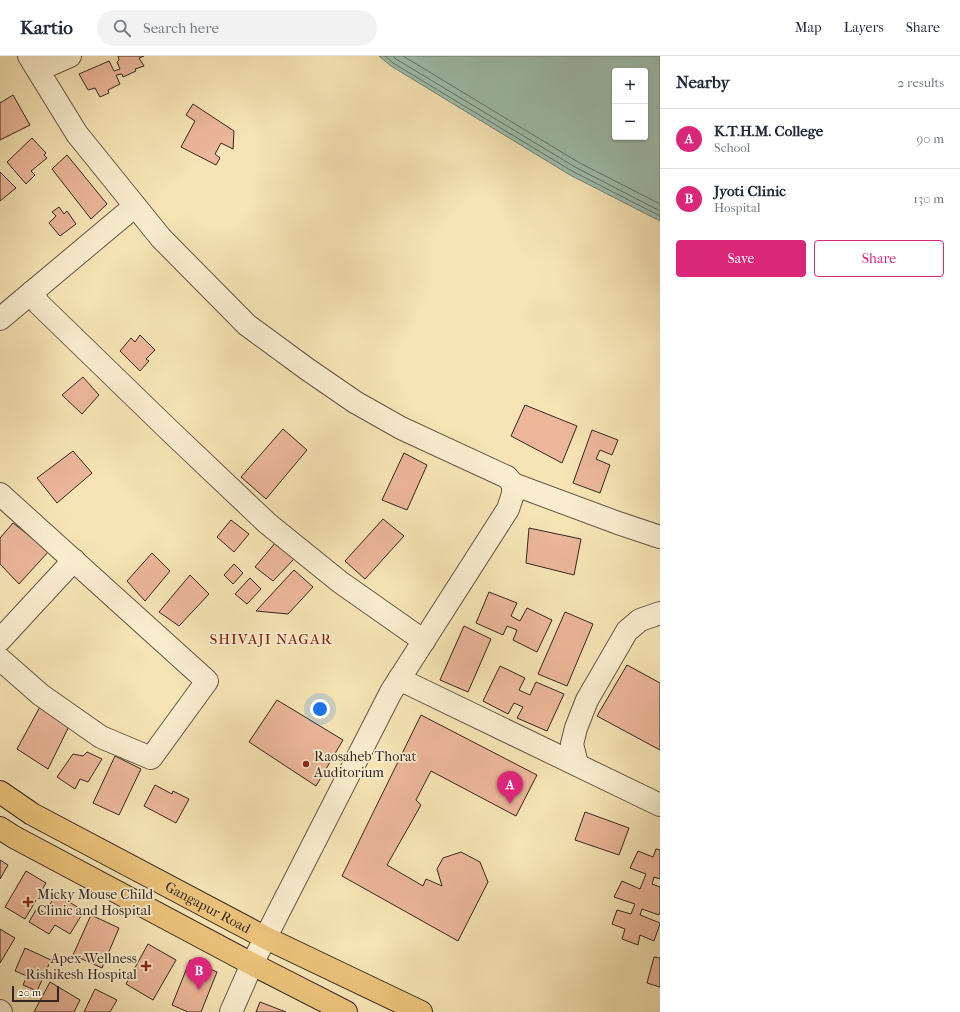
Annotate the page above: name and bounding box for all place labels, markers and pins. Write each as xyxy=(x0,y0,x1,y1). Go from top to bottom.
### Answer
place label: Raosaheb Thorat Auditorium xyxy=(313,748,417,781)
marker: Raosaheb Thorat Auditorium xyxy=(301,759,311,769)
pin: A xyxy=(497,771,523,804)
place label: Micky Mouse Child Clinic and Hospital xyxy=(37,886,153,919)
marker: Micky Mouse Child Clinic and Hospital xyxy=(22,896,34,908)
place label: Apex Wellness Rishikesh Hospital xyxy=(26,950,137,983)
pin: B xyxy=(186,957,212,990)
marker: Apex Wellness Rishikesh Hospital xyxy=(140,960,152,972)

